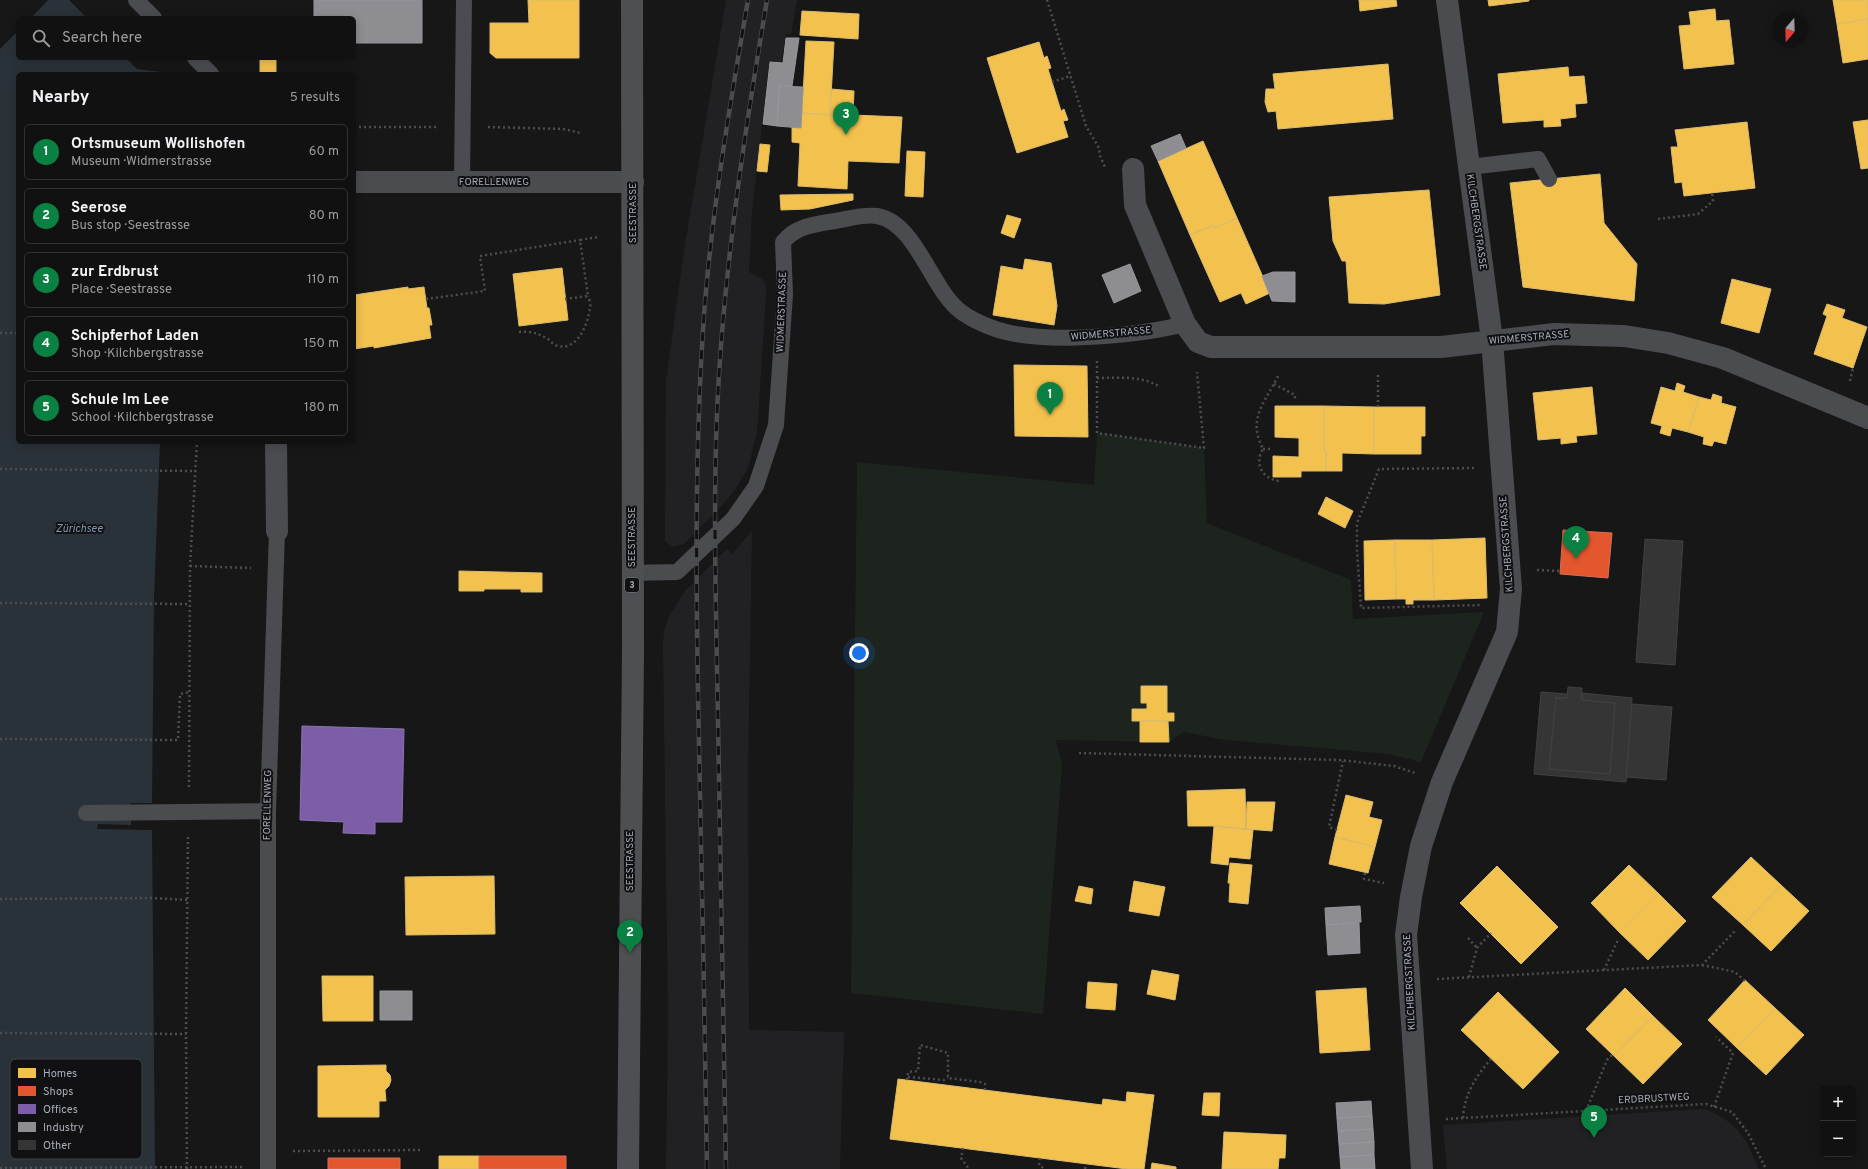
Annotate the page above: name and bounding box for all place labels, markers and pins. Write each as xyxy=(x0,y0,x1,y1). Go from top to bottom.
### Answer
pin: 3 xyxy=(833,102,859,135)
pin: 1 xyxy=(1037,382,1063,415)
pin: 4 xyxy=(1563,526,1589,559)
pin: 2 xyxy=(617,920,643,953)
pin: 5 xyxy=(1581,1105,1607,1138)

